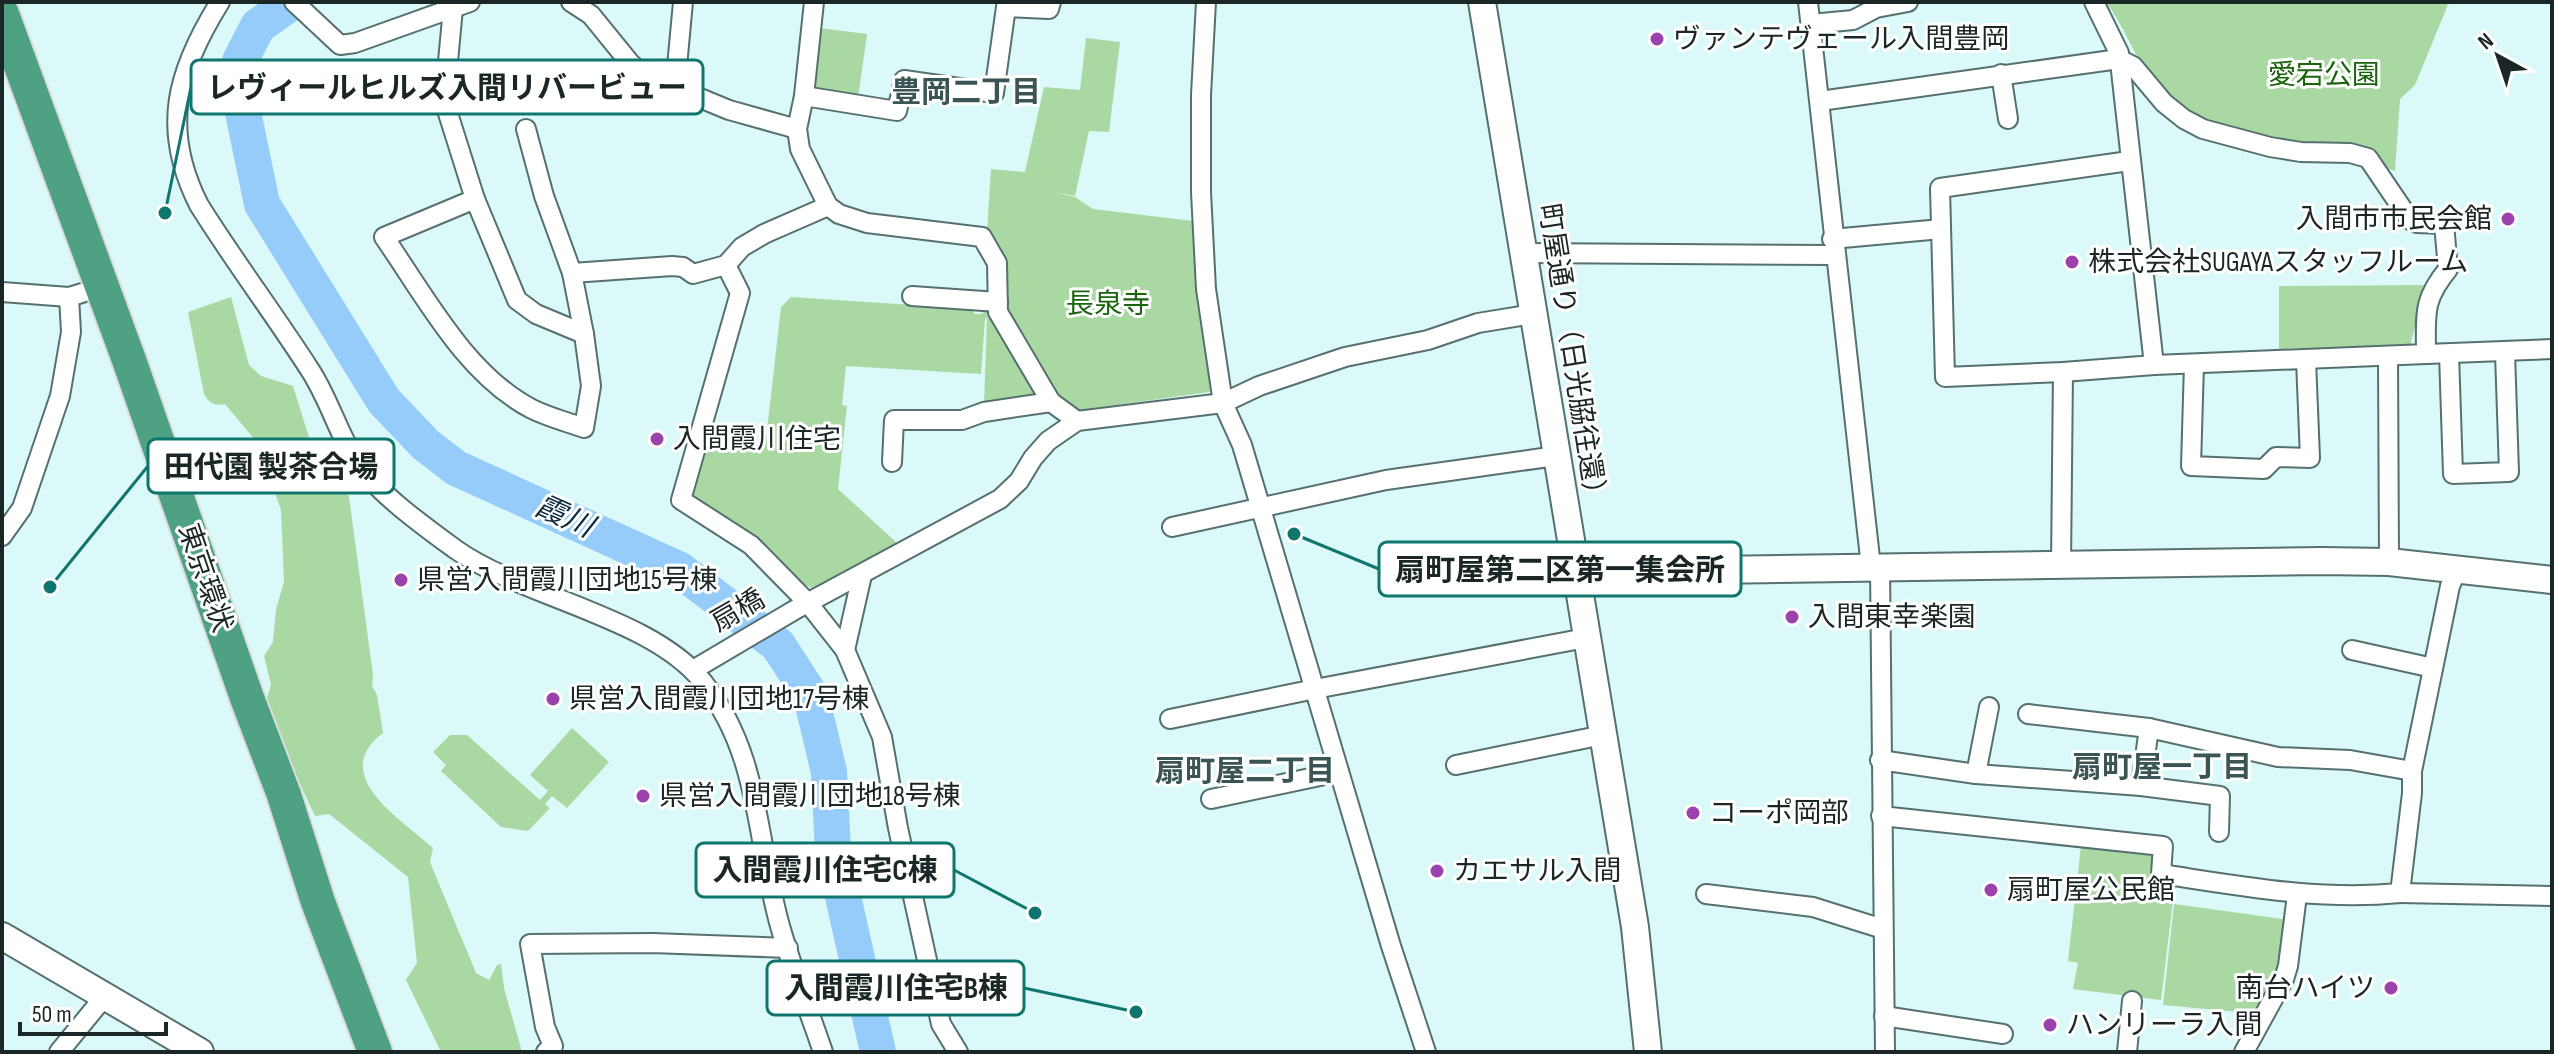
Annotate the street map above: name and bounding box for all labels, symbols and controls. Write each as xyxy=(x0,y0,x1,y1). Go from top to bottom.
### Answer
north arrow xyxy=(2458,16,2538,96)
place label: ヴァンテヴェール入間豊岡 xyxy=(1673,23,2009,56)
text: N xyxy=(2473,28,2499,56)
marker: ヴァンテヴェール入間豊岡 xyxy=(1648,30,1666,48)
park label: 愛宕公園 xyxy=(2268,59,2380,92)
callout: レヴィールヒルズ入間リバービュー xyxy=(191,60,703,114)
text: レヴィールヒルズ入間リバービュー xyxy=(207,71,687,107)
district label: 豊岡二丁目 xyxy=(891,75,1041,111)
street label: 町屋通り（日光脇往還） xyxy=(1532,201,1612,511)
place label: 入間市市民会館 xyxy=(2296,203,2492,236)
marker: 入間市市民会館 xyxy=(2499,210,2517,228)
place label: 株式会社SUGAYAスタッフルーム xyxy=(2088,246,2468,279)
marker: 株式会社SUGAYAスタッフルーム xyxy=(2063,253,2081,271)
park label: 長泉寺 xyxy=(1066,288,1150,321)
place label: 入間霞川住宅 xyxy=(673,423,841,456)
marker: 入間霞川住宅 xyxy=(648,430,666,448)
callout: 田代園 製茶合場 xyxy=(148,439,394,493)
text: 田代園 製茶合場 xyxy=(164,450,378,486)
water label: 霞川 xyxy=(529,488,601,547)
street label: 東京環状 xyxy=(171,520,239,636)
callout: 扇町屋第二区第一集会所 xyxy=(1379,542,1741,596)
text: 扇町屋第二区第一集会所 xyxy=(1395,553,1725,589)
place label: 県営入間霞川団地15号棟 xyxy=(417,564,718,597)
marker: 県営入間霞川団地15号棟 xyxy=(392,571,410,589)
street label: 扇橋 xyxy=(705,583,771,639)
place label: 入間東幸楽園 xyxy=(1808,601,1976,634)
marker: 入間東幸楽園 xyxy=(1783,608,1801,626)
place label: 県営入間霞川団地17号棟 xyxy=(569,683,870,716)
marker: 県営入間霞川団地17号棟 xyxy=(544,690,562,708)
district label: 扇町屋一丁目 xyxy=(2072,750,2252,786)
district label: 扇町屋二丁目 xyxy=(1155,754,1335,790)
place label: 県営入間霞川団地18号棟 xyxy=(659,780,961,813)
marker: 県営入間霞川団地18号棟 xyxy=(634,787,652,805)
place label: コーポ岡部 xyxy=(1709,797,1849,830)
marker: コーポ岡部 xyxy=(1684,804,1702,822)
callout: 入間霞川住宅C棟 xyxy=(696,843,954,897)
text: 入間霞川住宅C棟 xyxy=(712,853,938,889)
place label: カエサル入間 xyxy=(1453,855,1621,888)
marker: カエサル入間 xyxy=(1428,862,1446,880)
place label: 扇町屋公民館 xyxy=(2007,874,2175,907)
marker: 扇町屋公民館 xyxy=(1982,881,2000,899)
callout: 入間霞川住宅B棟 xyxy=(767,961,1024,1015)
text: 入間霞川住宅B棟 xyxy=(784,971,1008,1007)
place label: 南台ハイツ xyxy=(2236,972,2375,1005)
marker: 南台ハイツ xyxy=(2382,979,2400,997)
scale bar xyxy=(20,986,166,1036)
text: 50 m xyxy=(32,1000,72,1029)
place label: ハンリーラ入間 xyxy=(2066,1009,2262,1042)
marker: ハンリーラ入間 xyxy=(2041,1016,2059,1034)

